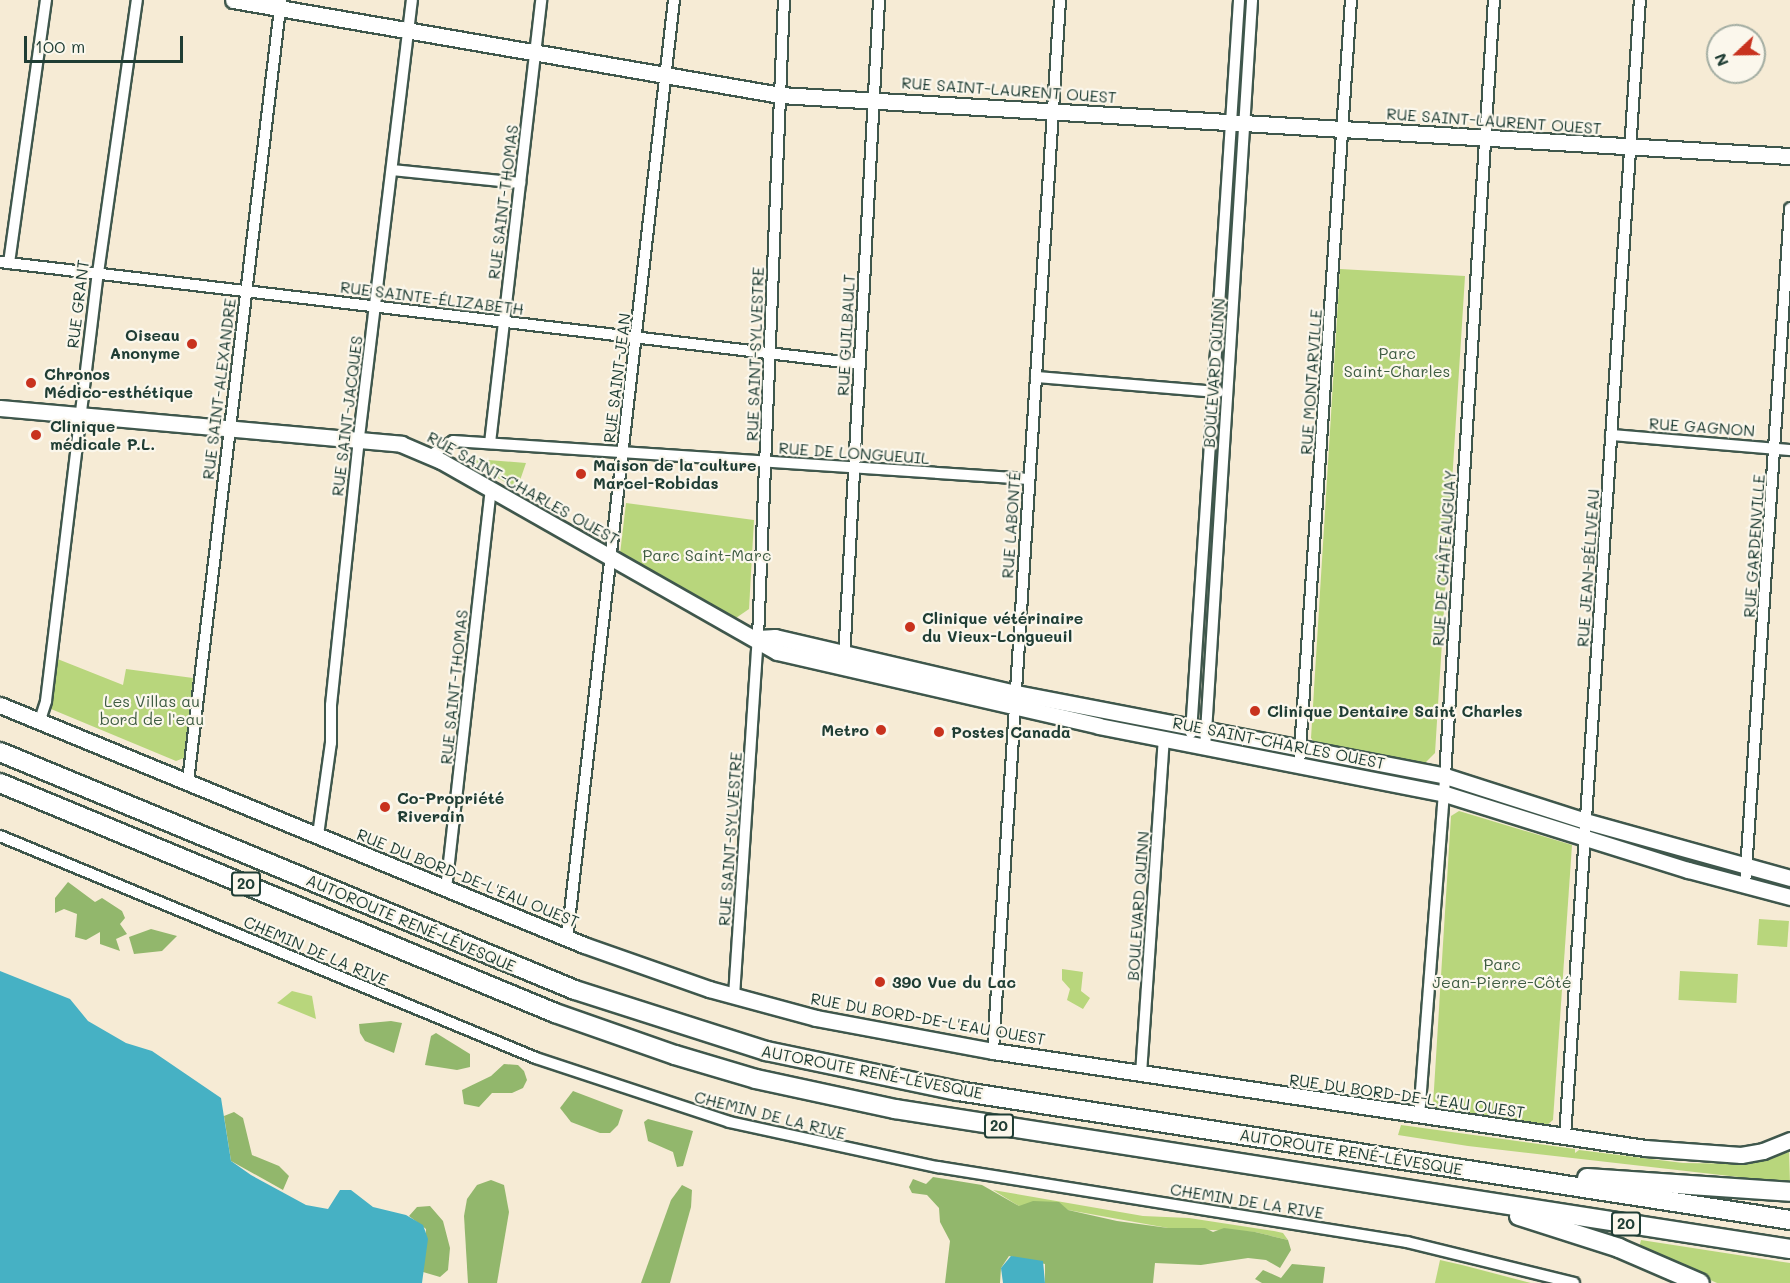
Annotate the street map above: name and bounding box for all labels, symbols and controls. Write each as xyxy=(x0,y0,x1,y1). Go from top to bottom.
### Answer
scale bar xyxy=(27,24,186,62)
north arrow xyxy=(1706,24,1766,84)
text: 100 m xyxy=(35,34,85,58)
text: N xyxy=(1709,51,1733,70)
street label: RUE SAINT-LAURENT OUEST xyxy=(901,73,1117,107)
street label: RUE SAINT-LAURENT OUEST xyxy=(1386,104,1602,138)
street label: RUE SAINT-THOMAS xyxy=(484,124,522,280)
street label: RUE GRANT xyxy=(63,259,93,349)
street label: RUE SAINT-SYLVESTRE xyxy=(742,266,768,442)
street label: RUE GUILBAULT xyxy=(833,273,859,397)
street label: RUE SAINTE-ÉLIZABETH xyxy=(339,277,525,319)
street label: RUE SAINT-ALEXANDRE xyxy=(198,297,240,481)
street label: BOULEVARD QUINN xyxy=(1199,298,1229,448)
street label: RUE MONTARVILLE xyxy=(1296,309,1326,455)
street label: RUE SAINT-JEAN xyxy=(600,312,634,444)
place label: Oiseau Anonyme xyxy=(110,325,180,363)
street label: RUE SAINT-JACQUES xyxy=(328,335,366,497)
marker: Oiseau Anonyme xyxy=(185,337,199,351)
park label: Parc Saint-Charles xyxy=(1344,343,1450,381)
place label: Chronos Médico-esthétique xyxy=(44,364,193,402)
marker: Chronos Médico-esthétique xyxy=(22,374,40,392)
street label: RUE GAGNON xyxy=(1648,414,1756,440)
place label: Clinique médicale P.L. xyxy=(50,416,155,454)
marker: Clinique médicale P.L. xyxy=(27,426,45,444)
street label: RUE SAINT-CHARLES OUEST xyxy=(424,427,622,549)
street label: RUE DE LONGUEUIL xyxy=(778,438,930,468)
place label: Maison de la culture Marcel-Robidas xyxy=(593,455,756,493)
marker: Maison de la culture Marcel-Robidas xyxy=(574,467,588,481)
street label: RUE DE CHÂTEAUGUAY xyxy=(1428,469,1460,647)
street label: RUE LABONTÉ xyxy=(998,471,1024,579)
street label: RUE GARDENVILLE xyxy=(1739,474,1769,618)
street label: RUE JEAN-BÉLIVEAU xyxy=(1573,488,1603,648)
park label: Parc Saint-Marc xyxy=(643,545,771,565)
place label: Clinique vétérinaire du Vieux-Longueuil xyxy=(922,608,1083,646)
street label: RUE SAINT-THOMAS xyxy=(436,609,472,765)
marker: Clinique vétérinaire du Vieux-Longueuil xyxy=(903,620,917,634)
park label: Les Villas au bord de l'eau xyxy=(100,691,204,729)
place label: Clinique Dentaire Saint Charles xyxy=(1267,701,1523,721)
marker: Clinique Dentaire Saint Charles xyxy=(1248,704,1262,718)
street label: RUE SAINT-CHARLES OUEST xyxy=(1171,713,1387,773)
place label: Metro xyxy=(821,720,869,740)
place label: Postes Canada xyxy=(951,722,1071,742)
marker: Metro xyxy=(874,723,888,737)
marker: Postes Canada xyxy=(932,725,946,739)
street label: RUE SAINT-SYLVESTRE xyxy=(714,751,746,927)
place label: Co-Propriété Riverain xyxy=(397,788,504,826)
marker: Co-Propriété Riverain xyxy=(378,800,392,814)
street label: RUE DU BORD-DE-L'EAU OUEST xyxy=(354,825,582,931)
street label: BOULEVARD QUINN xyxy=(1123,831,1153,981)
street label: AUTOROUTE RENÉ-LÉVESQUE xyxy=(303,870,519,976)
road number: 20 xyxy=(230,872,262,896)
street label: CHEMIN DE LA RIVE xyxy=(241,912,391,990)
park label: Parc Jean-Pierre-Côté xyxy=(1432,954,1572,992)
place label: 390 Vue du Lac xyxy=(892,972,1016,992)
marker: 390 Vue du Lac xyxy=(873,975,887,989)
street label: RUE DU BORD-DE-L'EAU OUEST xyxy=(809,989,1047,1049)
street label: AUTOROUTE RENÉ-LÉVESQUE xyxy=(759,1041,985,1103)
street label: RUE DU BORD-DE-L'EAU OUEST xyxy=(1288,1070,1526,1122)
street label: CHEMIN DE LA RIVE xyxy=(692,1087,848,1143)
road number: 20 xyxy=(982,1114,1016,1138)
street label: AUTOROUTE RENÉ-LÉVESQUE xyxy=(1238,1125,1464,1179)
street label: CHEMIN DE LA RIVE xyxy=(1169,1179,1325,1223)
road number: 20 xyxy=(1610,1212,1642,1236)

